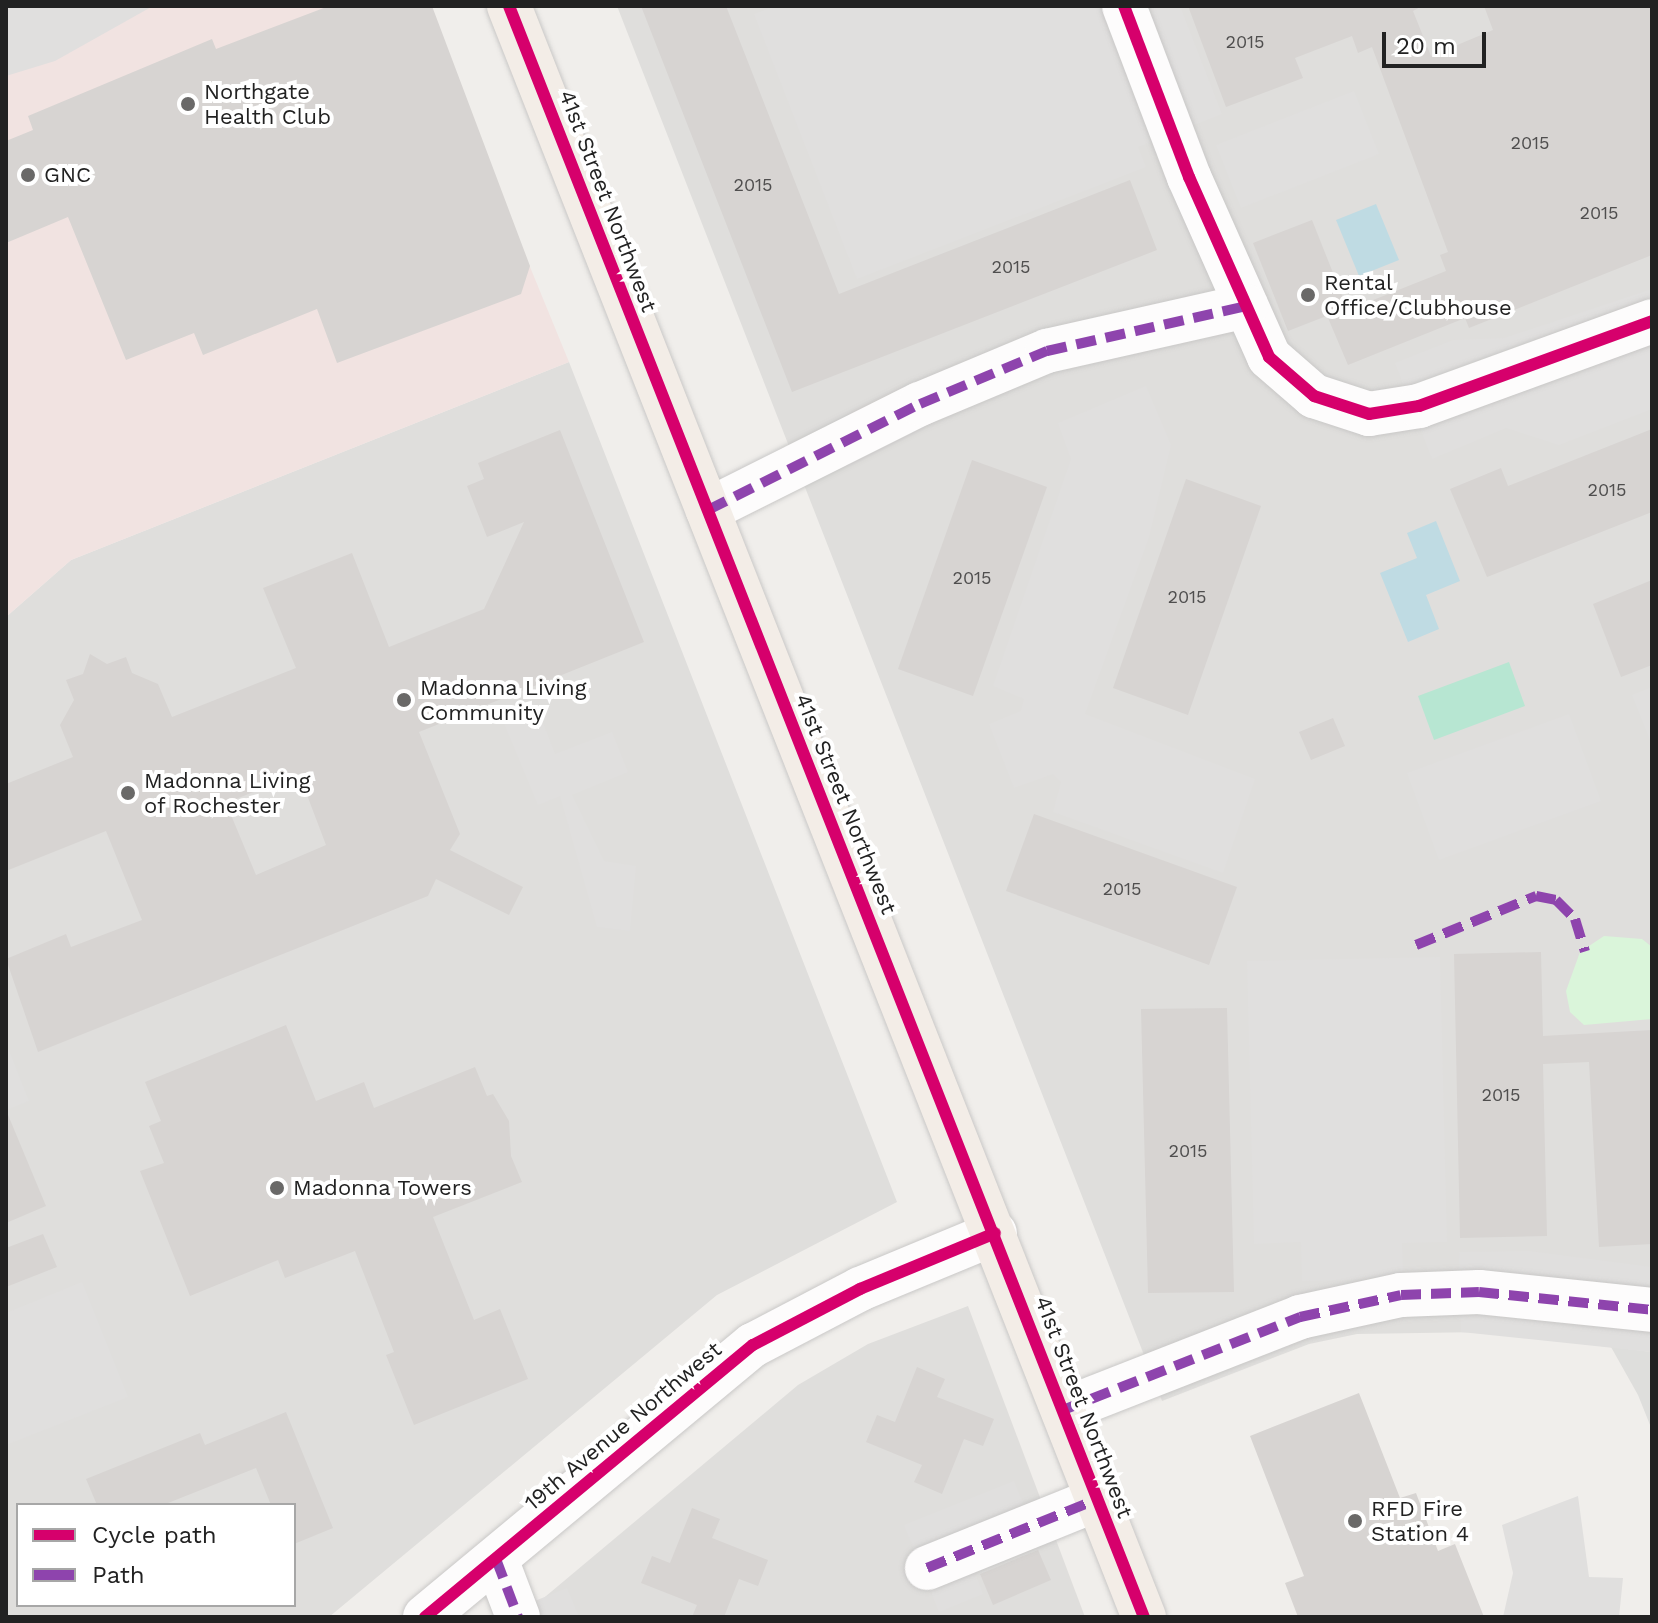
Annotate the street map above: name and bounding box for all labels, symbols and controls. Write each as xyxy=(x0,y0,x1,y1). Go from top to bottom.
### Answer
scale bar xyxy=(1386,16,1490,66)
house number: 2015 xyxy=(1225,31,1265,53)
text: 20 m xyxy=(1396,32,1456,60)
place label: Northgate Health Club xyxy=(204,78,331,130)
street label: 41st Street Northwest xyxy=(553,86,663,316)
marker: Northgate Health Club xyxy=(179,95,197,113)
house number: 2015 xyxy=(1510,132,1550,154)
place label: GNC xyxy=(44,162,91,188)
marker: GNC xyxy=(19,166,37,184)
house number: 2015 xyxy=(733,174,773,196)
house number: 2015 xyxy=(1579,202,1619,224)
house number: 2015 xyxy=(991,256,1031,278)
place label: Rental Office/Clubhouse xyxy=(1324,269,1512,320)
marker: Rental Office/Clubhouse xyxy=(1299,286,1317,304)
house number: 2015 xyxy=(1587,479,1627,501)
house number: 2015 xyxy=(952,567,992,589)
house number: 2015 xyxy=(1167,586,1207,608)
place label: Madonna Living Community xyxy=(420,674,587,726)
street label: 41st Street Northwest xyxy=(790,690,902,918)
marker: Madonna Living Community xyxy=(395,691,413,709)
place label: Madonna Living of Rochester xyxy=(144,767,311,818)
marker: Madonna Living of Rochester xyxy=(119,784,137,802)
house number: 2015 xyxy=(1102,878,1142,900)
house number: 2015 xyxy=(1481,1084,1521,1106)
house number: 2015 xyxy=(1168,1140,1208,1162)
place label: Madonna Towers xyxy=(293,1175,473,1201)
marker: Madonna Towers xyxy=(268,1179,286,1197)
street label: 41st Street Northwest xyxy=(1029,1292,1139,1522)
street label: 19th Avenue Northwest xyxy=(519,1336,727,1516)
place label: RFD Fire Station 4 xyxy=(1371,1495,1469,1546)
legend xyxy=(16,1503,296,1607)
marker: RFD Fire Station 4 xyxy=(1346,1512,1364,1530)
text: Cycle path xyxy=(92,1521,217,1549)
text: Path xyxy=(92,1561,145,1589)

